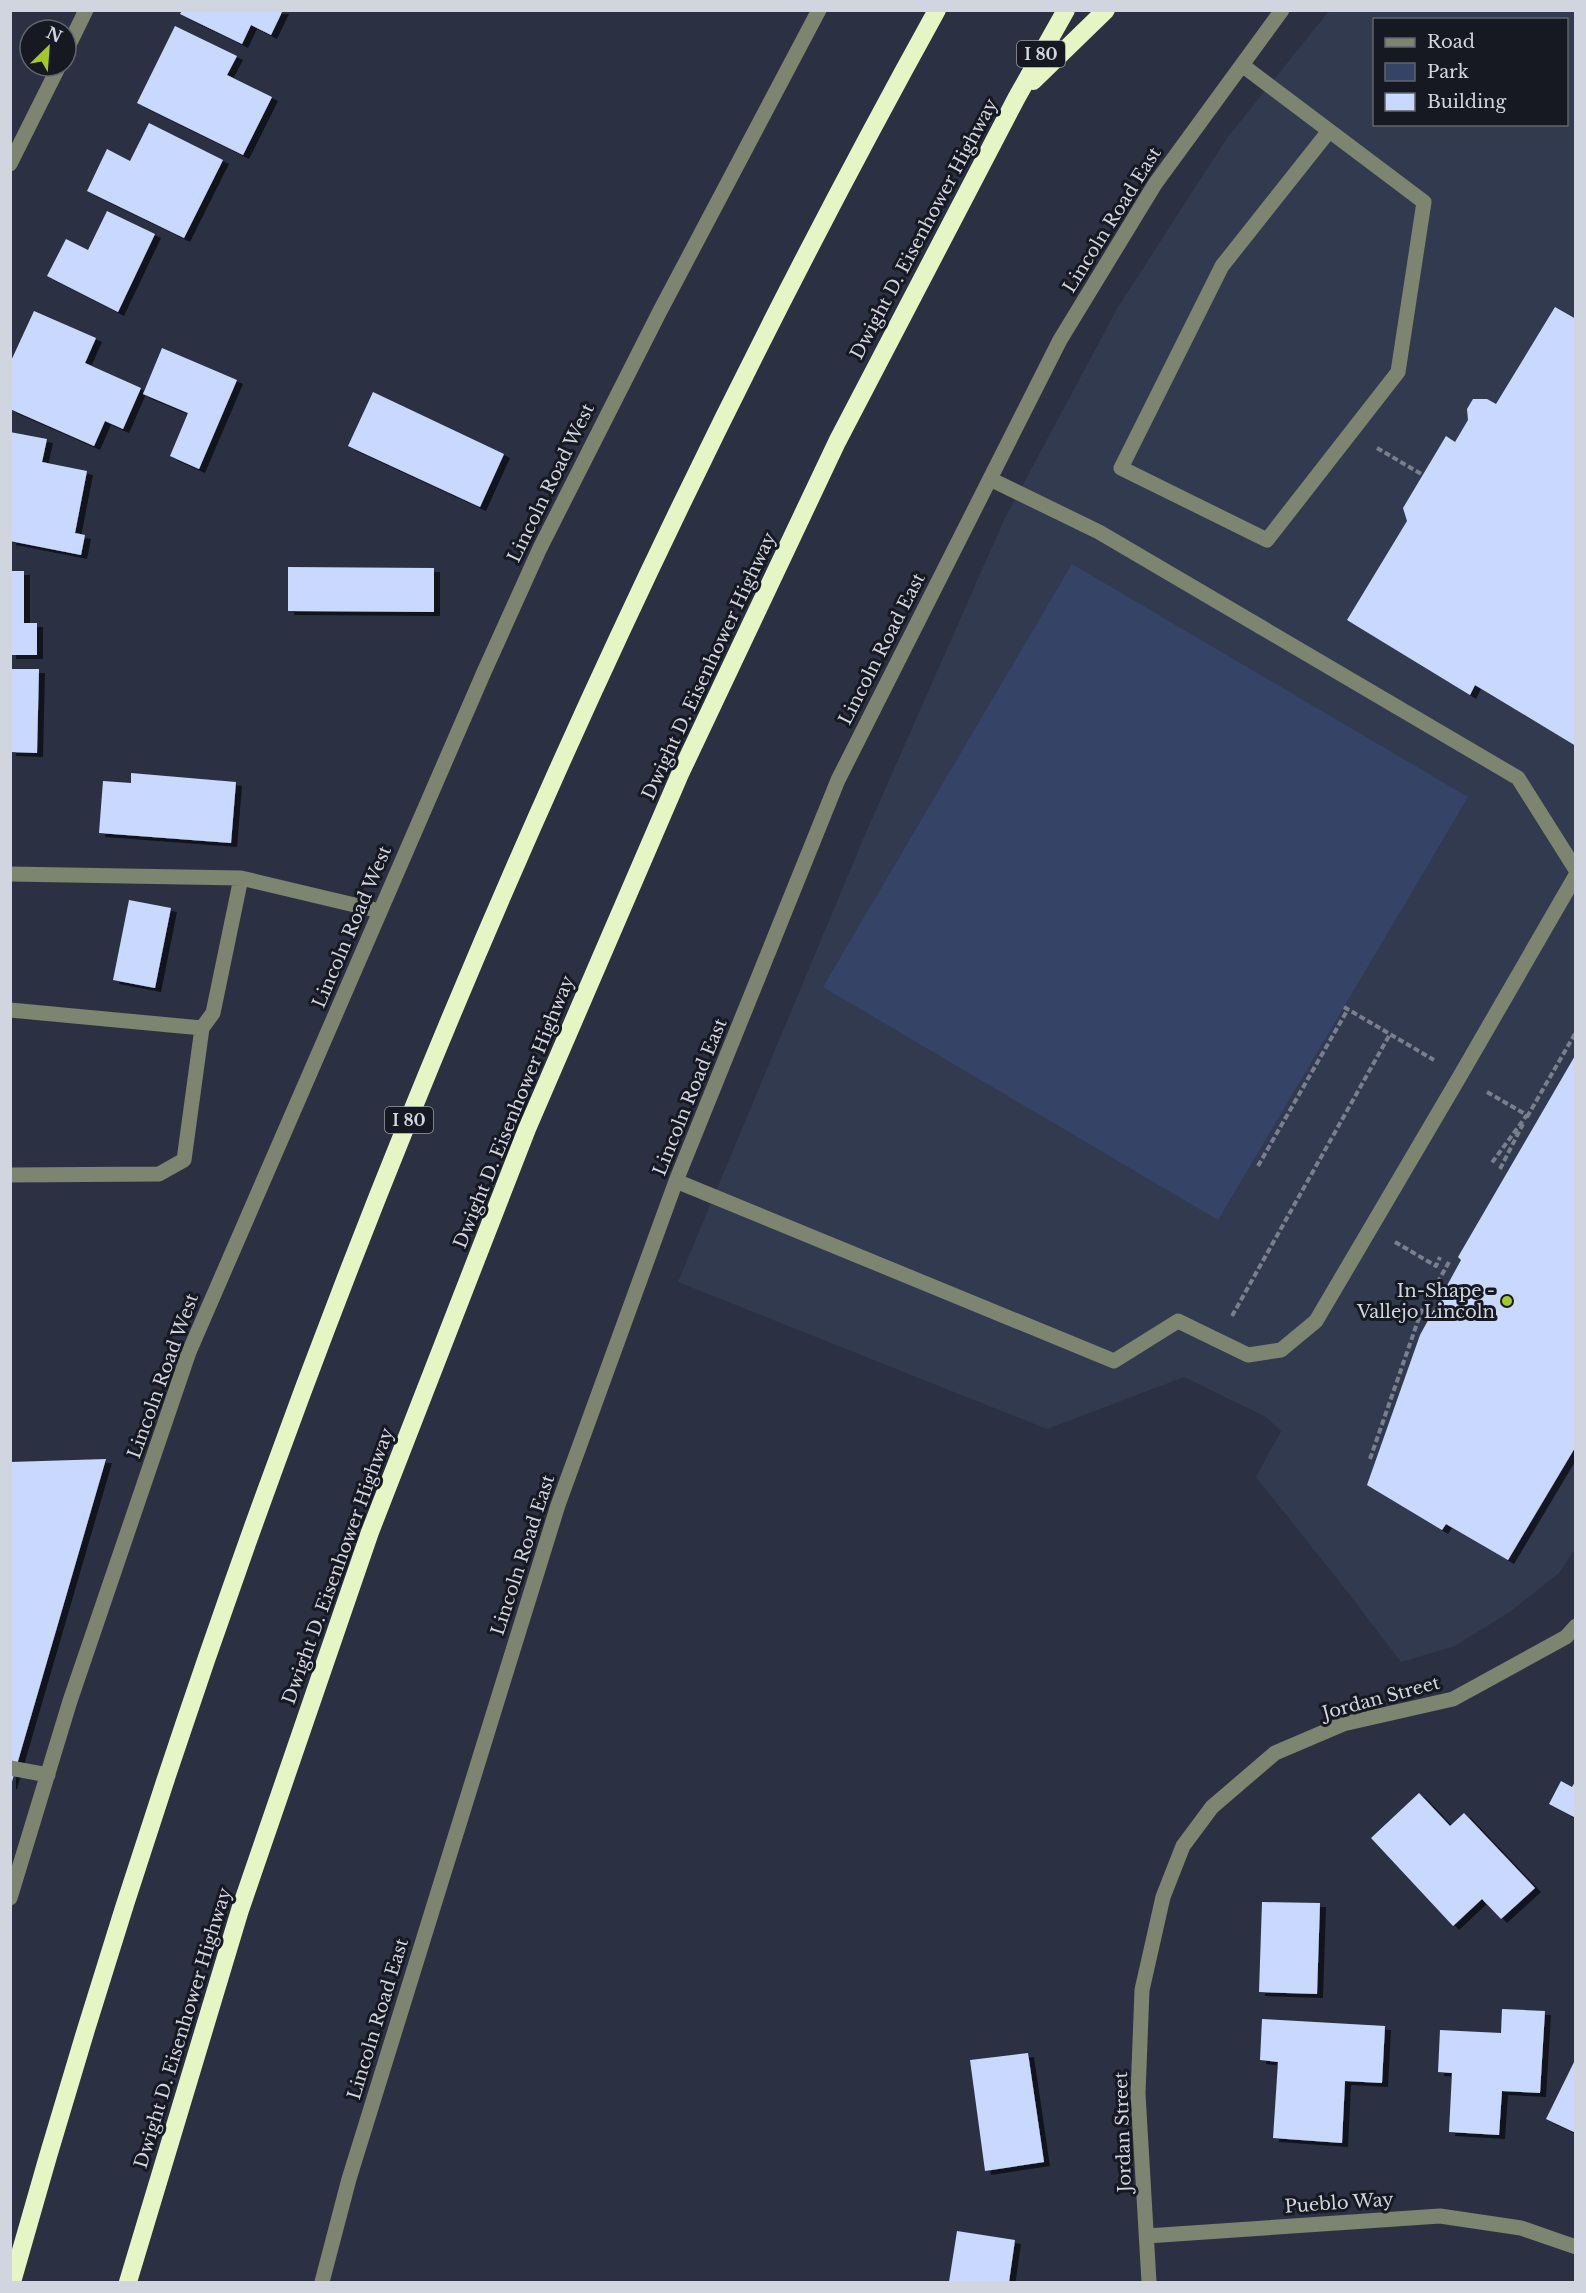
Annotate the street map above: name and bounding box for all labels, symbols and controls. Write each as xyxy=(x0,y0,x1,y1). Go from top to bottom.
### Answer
north arrow xyxy=(18,18,78,78)
legend xyxy=(1373,18,1568,126)
text: N xyxy=(43,22,65,47)
text: Road xyxy=(1427,31,1475,53)
road number: I 80 xyxy=(1017,41,1065,67)
text: Park xyxy=(1427,61,1469,83)
text: Building xyxy=(1427,91,1506,113)
street label: Dwight D. Eisenhower Highway xyxy=(846,94,1003,363)
street label: Lincoln Road East xyxy=(1058,143,1166,297)
street label: Lincoln Road West xyxy=(503,400,599,566)
street label: Dwight D. Eisenhower Highway xyxy=(637,528,781,803)
street label: Lincoln Road East xyxy=(834,569,930,729)
street label: Lincoln Road West xyxy=(308,842,396,1011)
street label: Dwight D. Eisenhower Highway xyxy=(449,972,579,1252)
street label: Lincoln Road East xyxy=(648,1015,732,1179)
road number: I 80 xyxy=(385,1107,433,1133)
place label: In-Shape - Vallejo Lincoln xyxy=(1356,1280,1495,1323)
street label: Lincoln Road West xyxy=(123,1290,203,1461)
marker: In-Shape - Vallejo Lincoln xyxy=(1500,1294,1514,1308)
street label: Dwight D. Eisenhower Highway xyxy=(278,1424,398,1707)
street label: Lincoln Road East xyxy=(487,1472,559,1638)
street label: Jordan Street xyxy=(1318,1672,1442,1725)
street label: Dwight D. Eisenhower Highway xyxy=(130,1885,236,2171)
street label: Lincoln Road East xyxy=(343,1935,413,2102)
street label: Jordan Street xyxy=(1110,2071,1136,2195)
street label: Pueblo Way xyxy=(1284,2188,1395,2218)

